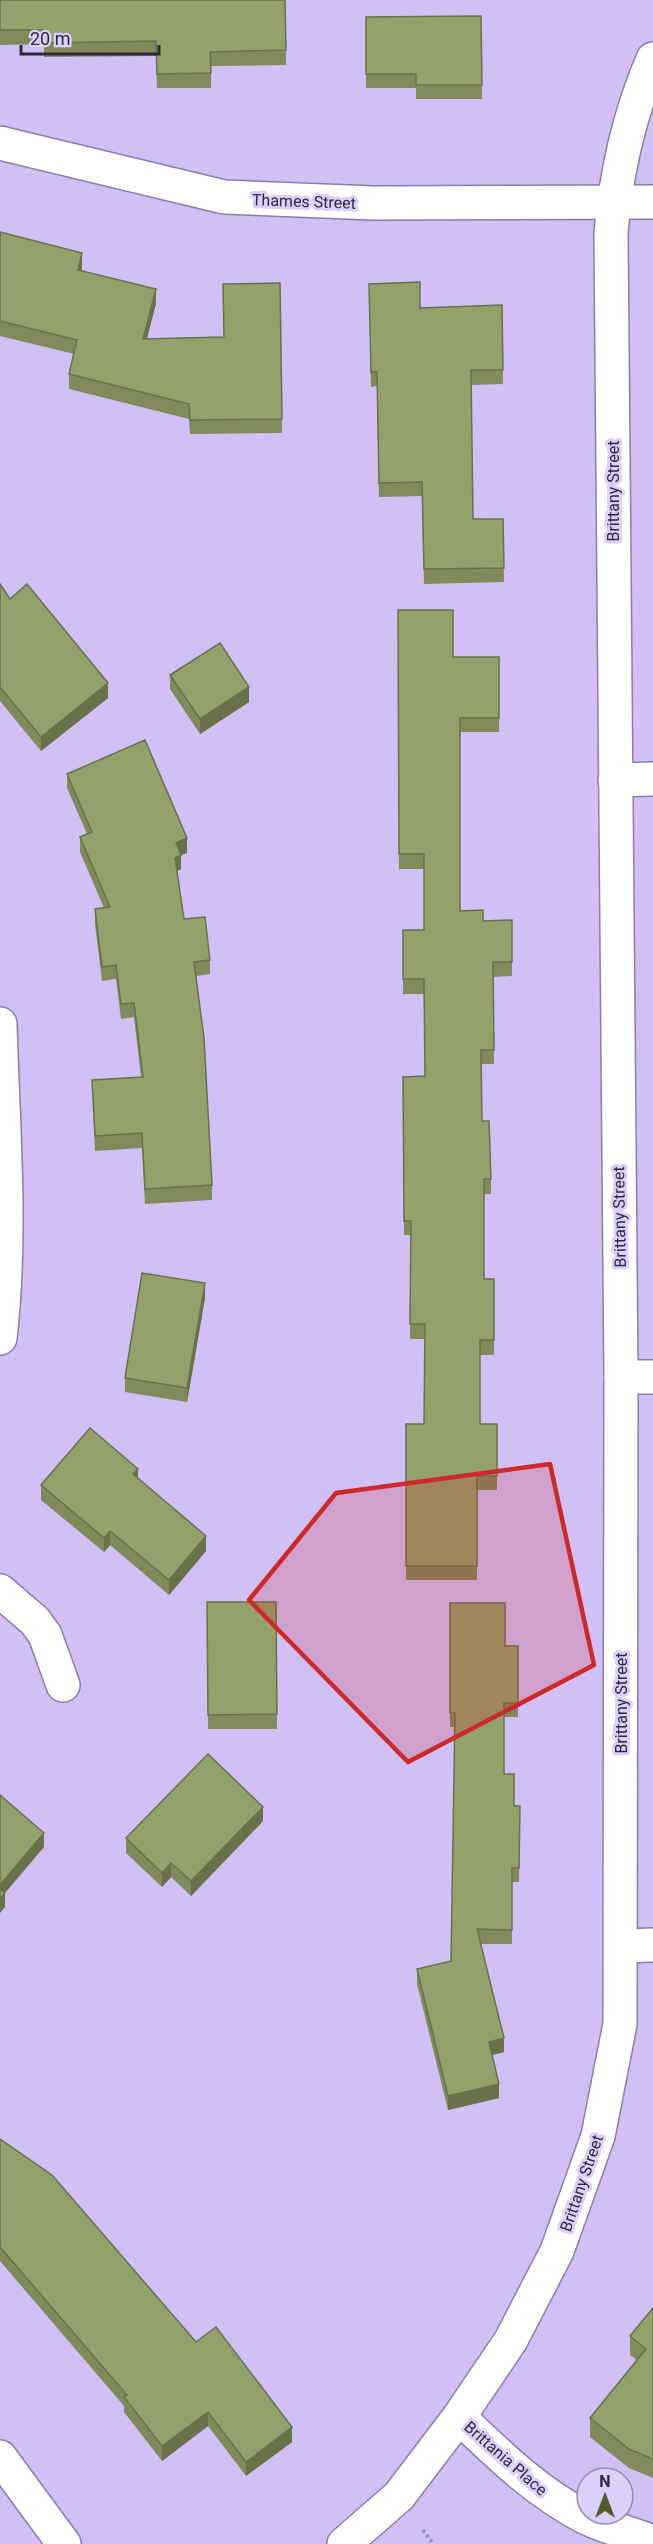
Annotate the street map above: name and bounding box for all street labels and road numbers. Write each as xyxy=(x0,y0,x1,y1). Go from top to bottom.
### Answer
street label: Thames Street xyxy=(252,190,356,213)
street label: Brittany Street xyxy=(604,440,623,542)
street label: Brittany Street xyxy=(609,1166,630,1268)
street label: Brittany Street xyxy=(612,1652,631,1754)
street label: Brittany Street xyxy=(556,2132,607,2234)
street label: Brittania Place xyxy=(460,2417,551,2499)

